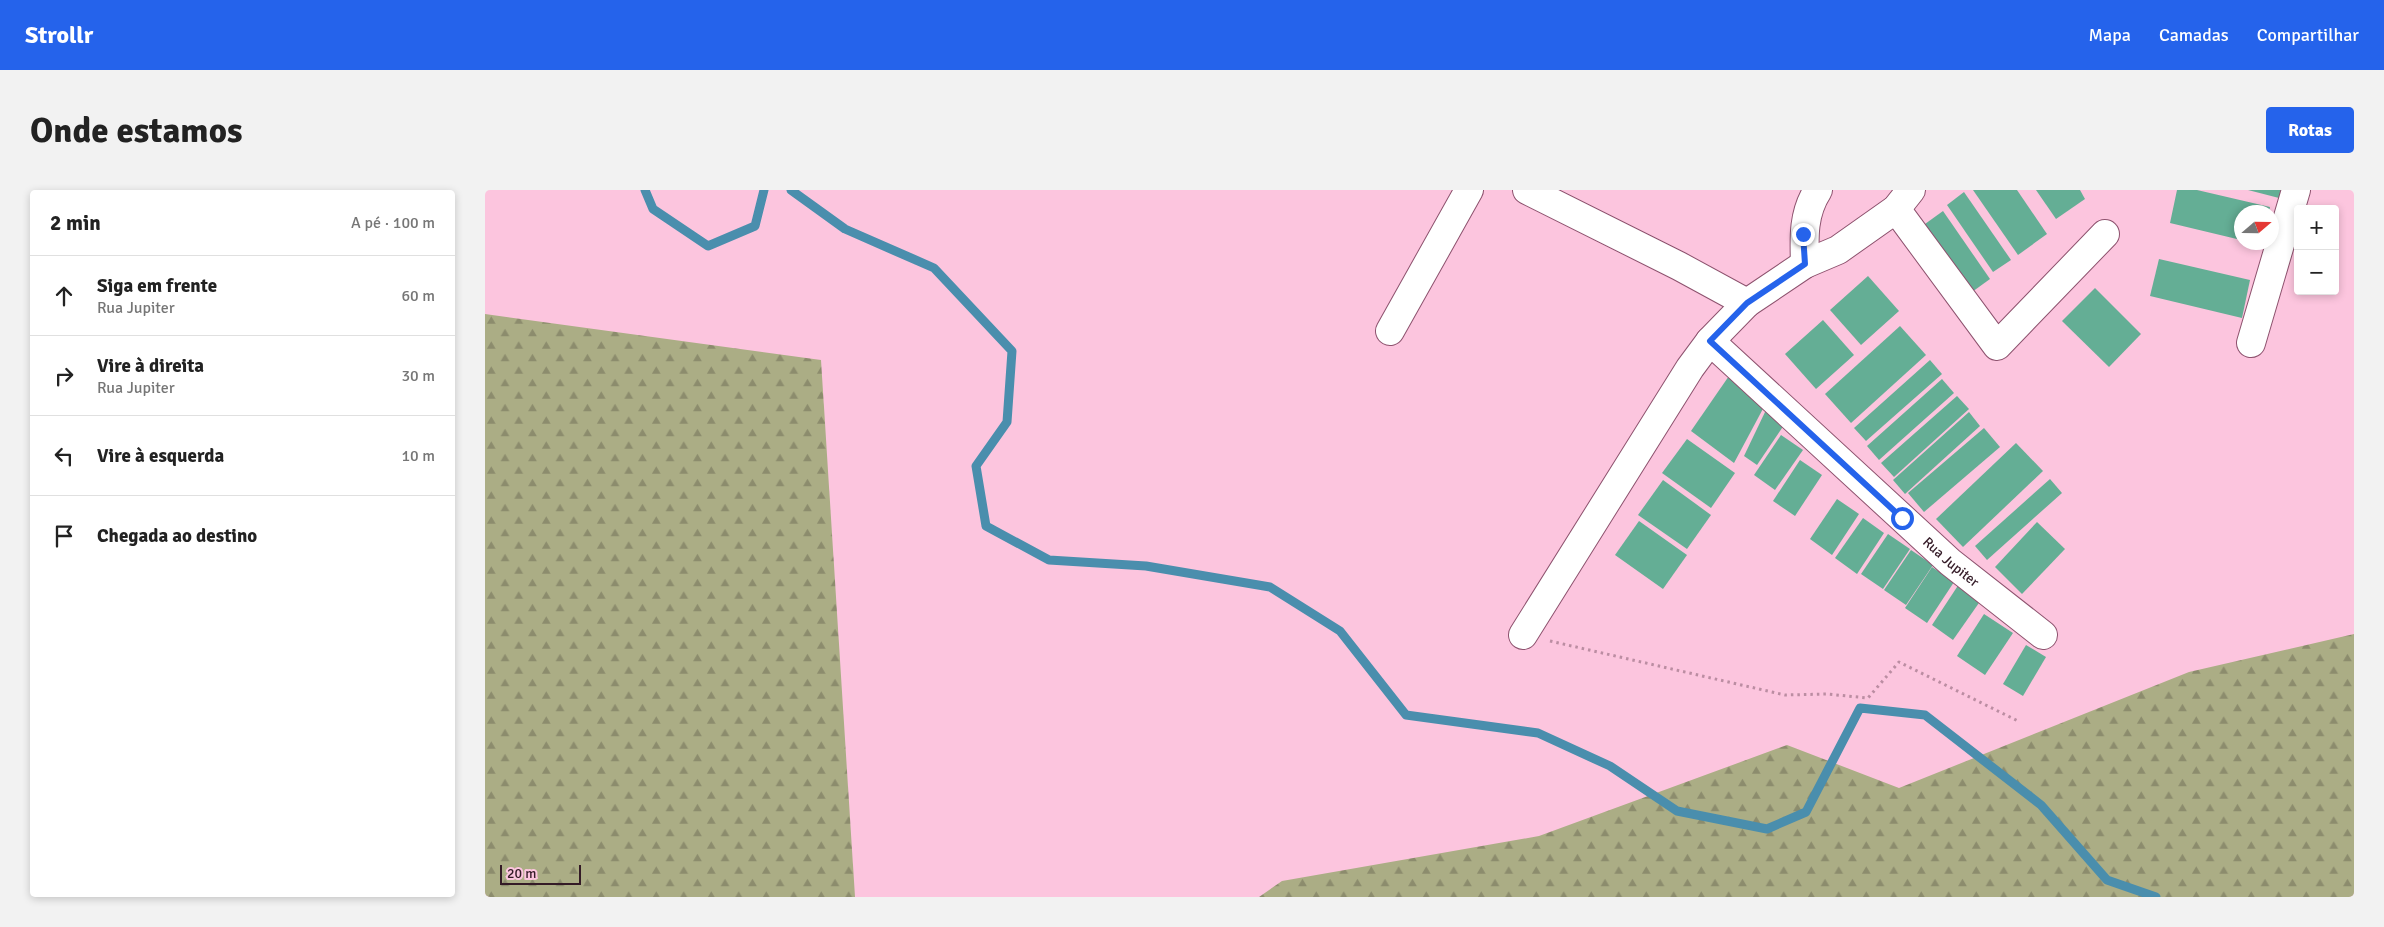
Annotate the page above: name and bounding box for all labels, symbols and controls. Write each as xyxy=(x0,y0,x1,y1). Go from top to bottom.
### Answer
text: Strollr xyxy=(25,20,93,50)
text: Mapa xyxy=(2089,24,2131,46)
text: Camadas xyxy=(2159,24,2229,46)
text: Compartilhar xyxy=(2257,24,2359,46)
button: Rotas xyxy=(2266,107,2354,153)
text: Onde estamos xyxy=(30,109,242,152)
north arrow xyxy=(2234,205,2279,250)
map controls xyxy=(2294,205,2339,295)
button: + xyxy=(2294,205,2339,250)
text: 2 min xyxy=(50,210,101,236)
text: A pé · 100 m xyxy=(351,213,435,233)
route end xyxy=(1792,223,1815,246)
button: − xyxy=(2294,250,2339,295)
text: Siga em frente xyxy=(97,274,217,298)
icon: ahead xyxy=(50,282,78,310)
text: 60 m xyxy=(401,286,435,306)
text: Rua Jupiter xyxy=(97,298,175,318)
text: Vire à direita xyxy=(97,354,204,378)
icon: right xyxy=(50,362,78,390)
text: 30 m xyxy=(401,366,435,386)
text: Rua Jupiter xyxy=(97,378,175,398)
icon: left xyxy=(50,442,78,470)
text: Vire à esquerda xyxy=(97,444,224,468)
text: 10 m xyxy=(401,446,435,466)
route start xyxy=(1891,507,1914,530)
icon: arrive xyxy=(50,522,78,550)
text: Chegada ao destino xyxy=(97,524,257,548)
street label: Rua Jupiter xyxy=(1919,534,1983,591)
scale bar xyxy=(500,862,581,885)
text: 20 m xyxy=(507,865,536,882)

